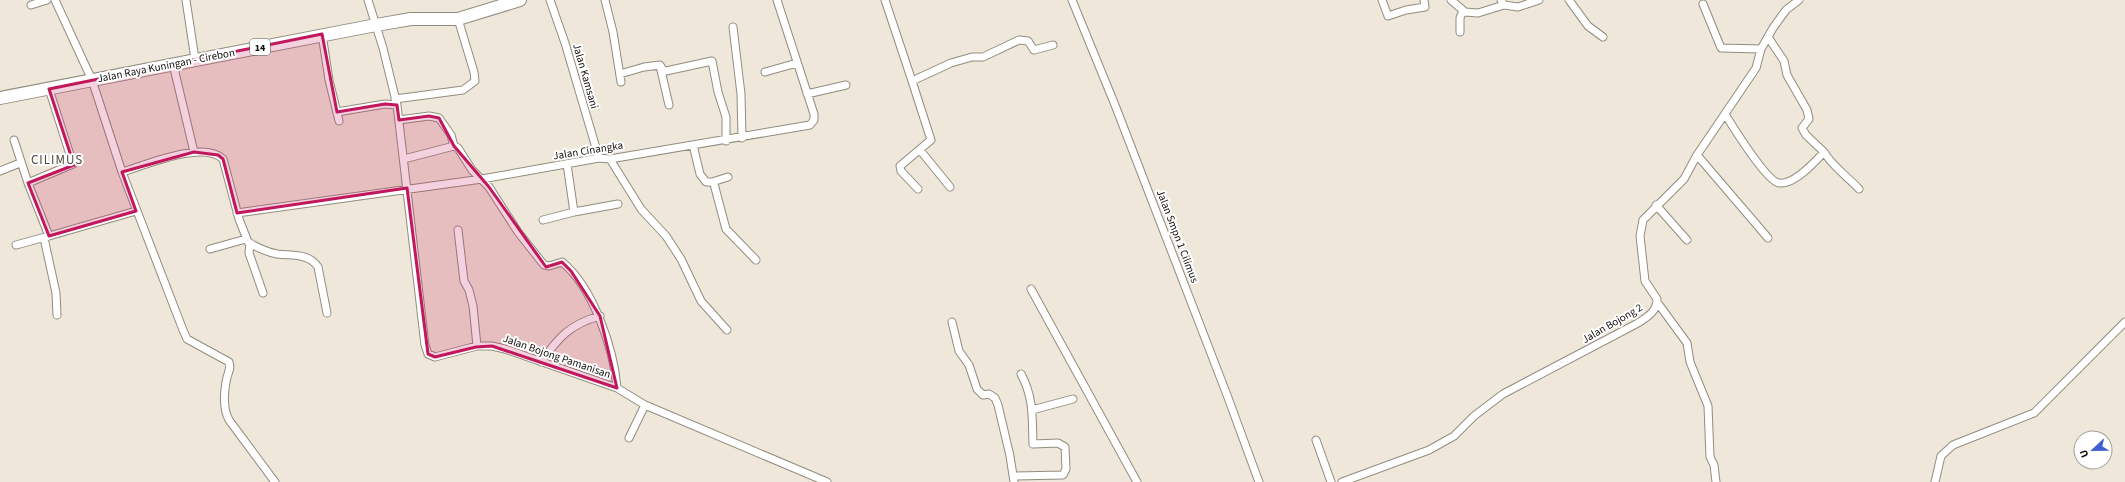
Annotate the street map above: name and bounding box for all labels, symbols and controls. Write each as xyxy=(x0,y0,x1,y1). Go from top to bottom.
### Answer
road number: 14 xyxy=(250,39,270,55)
street label: Jalan Kamsani xyxy=(569,42,602,111)
street label: Jalan Raya Kuningan - Cirebon xyxy=(96,45,236,86)
street label: Jalan Cinangka xyxy=(552,138,624,163)
district label: CILIMUS xyxy=(31,151,83,169)
street label: Jalan Smpn 1 Cilimus xyxy=(1153,187,1202,285)
street label: Jalan Bojong 2 xyxy=(1579,300,1645,347)
street label: Jalan Bojong Pamanisan xyxy=(501,331,613,382)
north arrow xyxy=(2073,430,2113,470)
text: U xyxy=(2076,447,2093,460)

